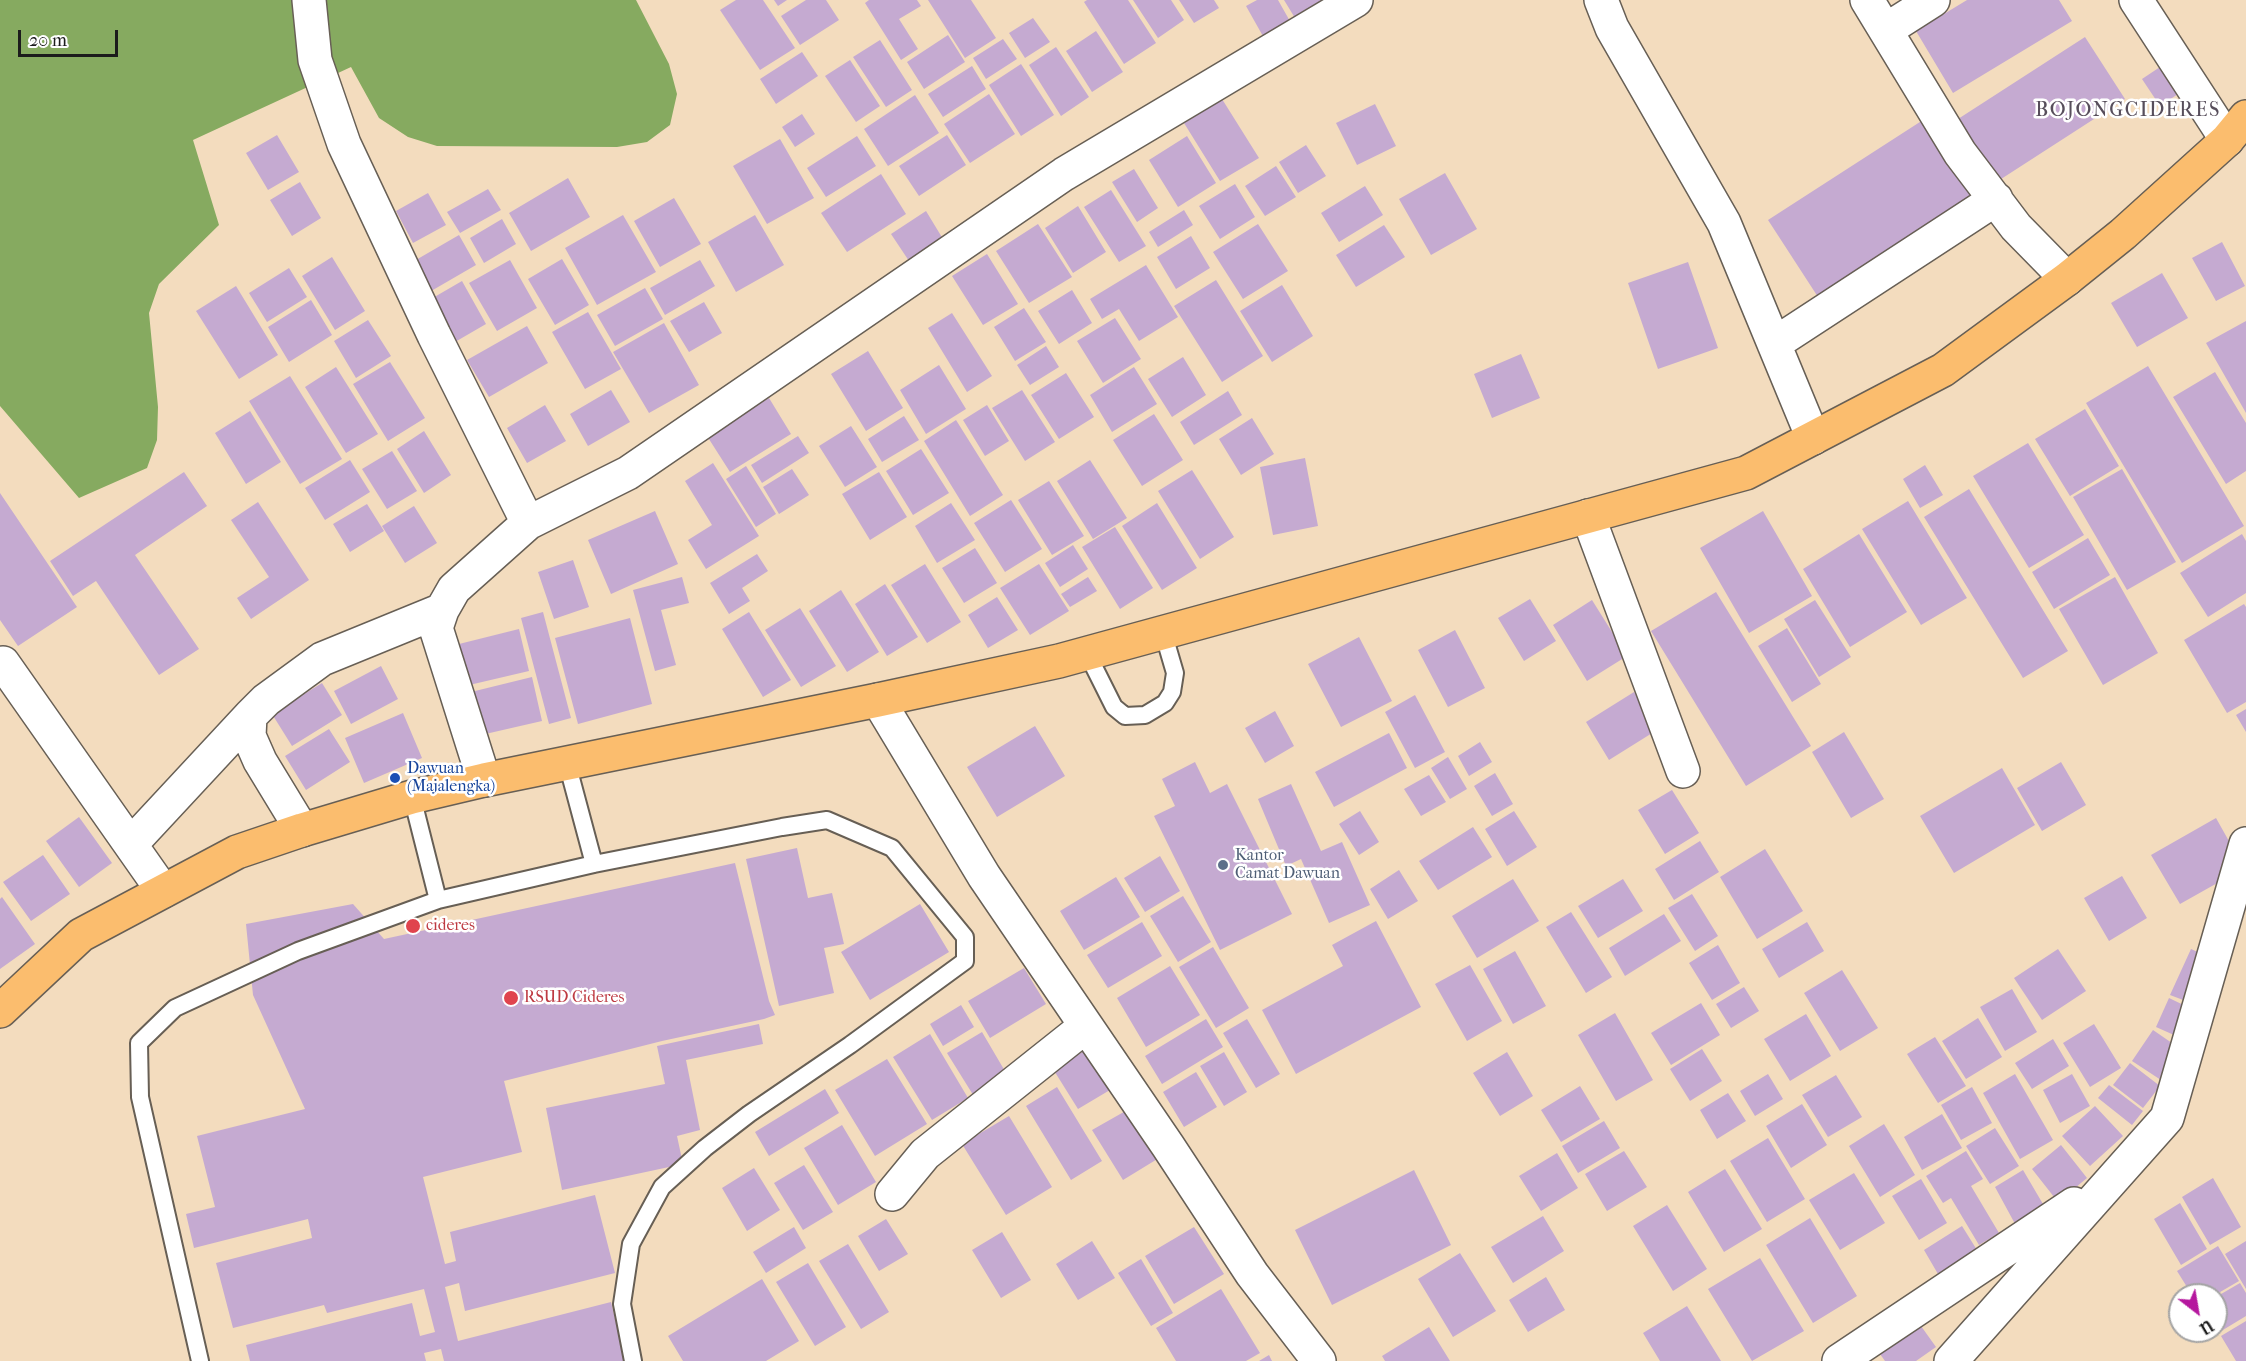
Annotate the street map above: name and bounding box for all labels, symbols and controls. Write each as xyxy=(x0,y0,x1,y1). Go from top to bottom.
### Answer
scale bar xyxy=(21,18,122,56)
text: 20 m xyxy=(29,30,67,51)
district label: BOJONGCIDERES xyxy=(2035,99,2221,123)
place label: Dawuan (Majalengka) xyxy=(407,759,495,797)
marker: Dawuan (Majalengka) xyxy=(388,771,402,785)
place label: Kantor Camat Dawuan xyxy=(1235,846,1340,884)
marker: Kantor Camat Dawuan xyxy=(1216,858,1230,872)
place label: cideres xyxy=(426,916,475,936)
marker: cideres xyxy=(404,917,422,935)
place label: RSUD Cideres xyxy=(524,988,624,1008)
marker: RSUD Cideres xyxy=(502,989,520,1007)
north arrow xyxy=(2168,1283,2228,1343)
text: U xyxy=(2196,1316,2217,1338)

